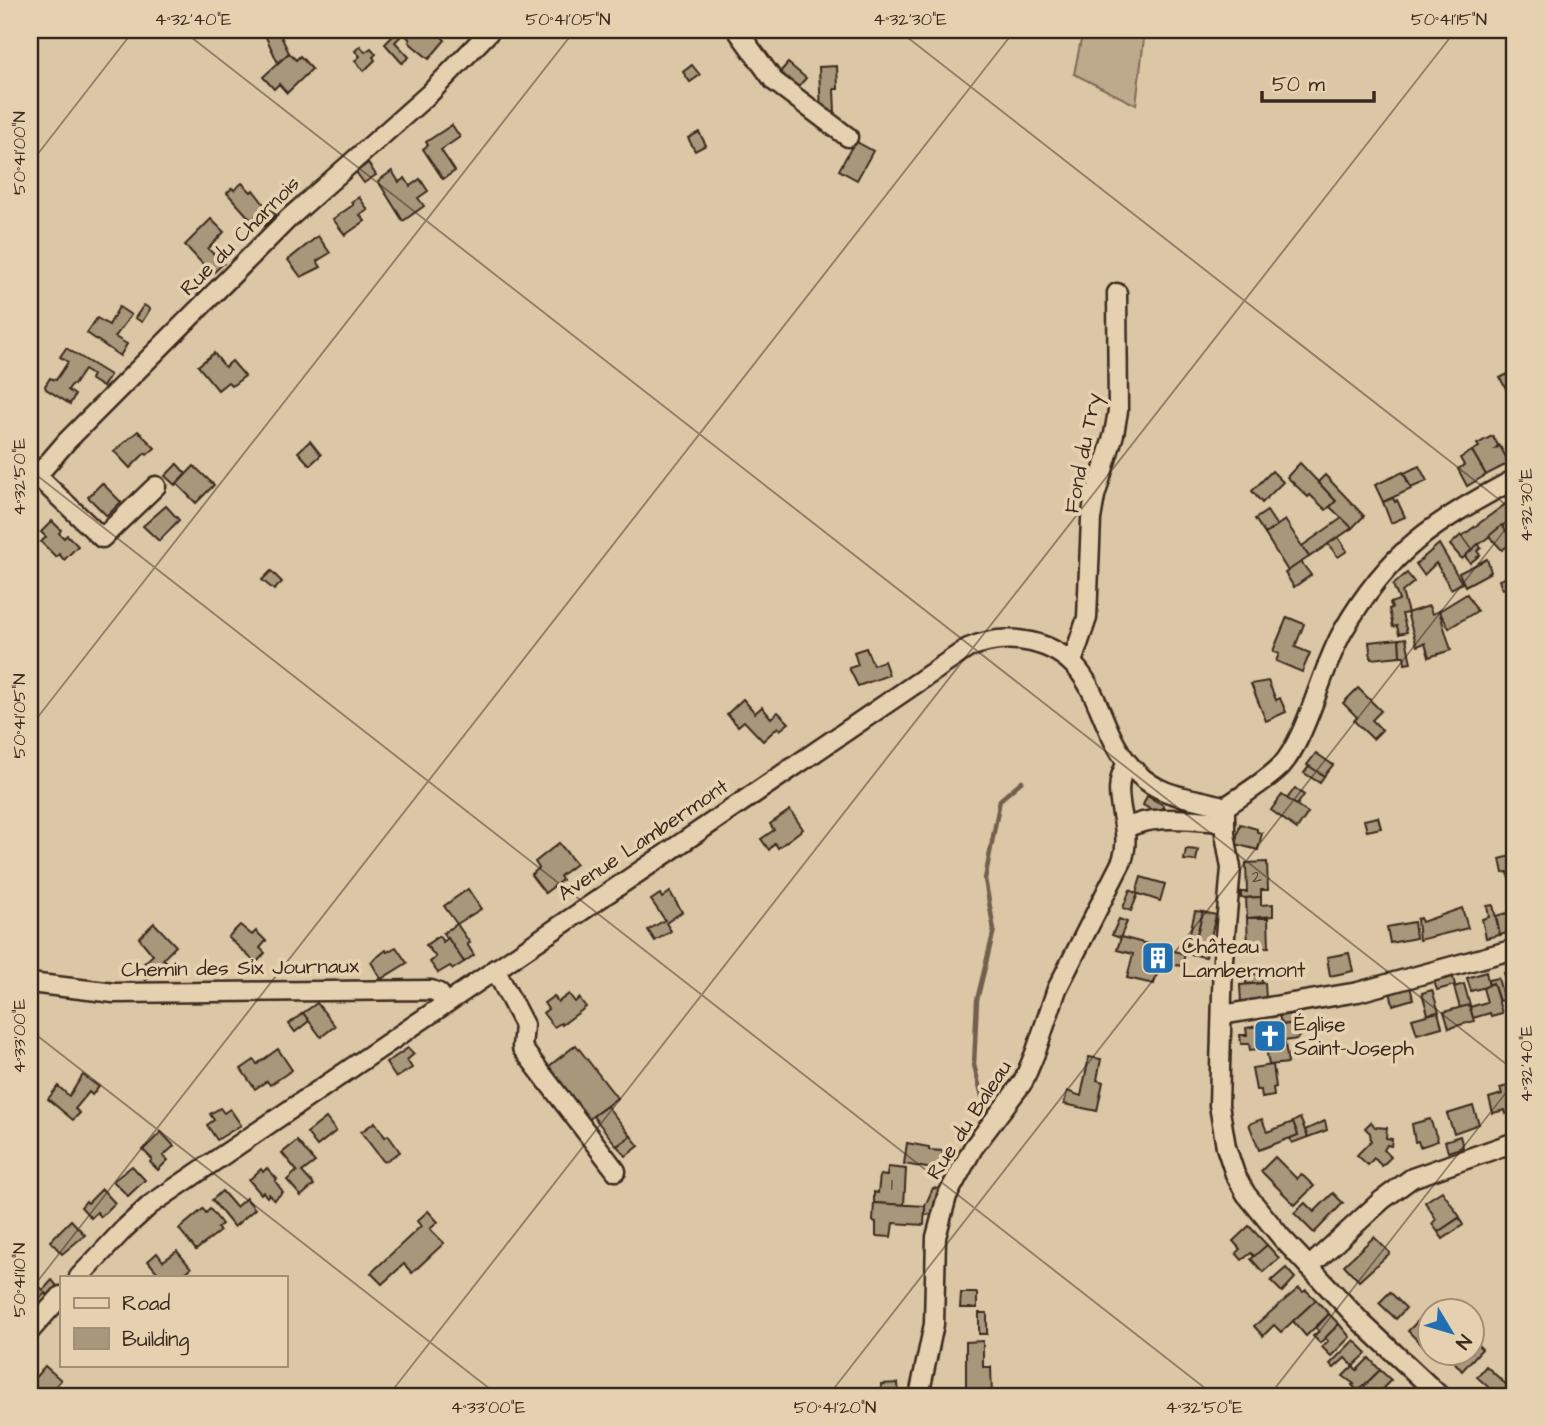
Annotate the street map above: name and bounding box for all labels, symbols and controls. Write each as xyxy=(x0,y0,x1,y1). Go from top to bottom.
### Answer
text: 4°32'40"E xyxy=(154,7,232,32)
text: 50°41'05"N xyxy=(525,7,611,32)
text: 4°32'30"E xyxy=(873,7,947,32)
text: 50°41'15"N xyxy=(1411,7,1487,32)
scale bar xyxy=(1262,60,1374,104)
text: 50 m xyxy=(1272,70,1326,99)
text: 50°41'00"N xyxy=(7,111,32,195)
street label: Rue du Charnois xyxy=(174,170,306,302)
street label: Fond du Try xyxy=(1057,390,1111,516)
text: 4°32'50"E xyxy=(7,438,32,516)
text: 4°32'30"E xyxy=(1514,468,1539,542)
text: 50°41'05"N xyxy=(7,673,32,759)
street label: Avenue Lambermont xyxy=(552,772,734,908)
house number: 2 xyxy=(1252,864,1263,889)
place label: Château Lambermont xyxy=(1182,932,1306,985)
building icon: Château Lambermont xyxy=(1139,939,1177,977)
street label: Chemin des Six Journaux xyxy=(121,951,359,985)
text: 4°33'00"E xyxy=(7,998,32,1074)
place label: Église Saint-Joseph xyxy=(1294,1010,1414,1064)
church icon: Église Saint-Joseph xyxy=(1251,1017,1289,1055)
text: 4°32'40"E xyxy=(1514,1025,1539,1103)
street label: Rue du Baleau xyxy=(920,1054,1019,1185)
house number: 1 xyxy=(891,1172,893,1197)
text: 50°41'10"N xyxy=(7,1243,32,1317)
legend xyxy=(60,1276,287,1366)
text: Road xyxy=(122,1289,170,1318)
north arrow xyxy=(1416,1296,1486,1366)
text: Building xyxy=(122,1325,190,1356)
text: N xyxy=(1449,1329,1478,1355)
text: 4°33'00"E xyxy=(450,1395,526,1420)
text: 50°41'20"N xyxy=(794,1395,876,1420)
text: 4°32'50"E xyxy=(1165,1395,1243,1420)

